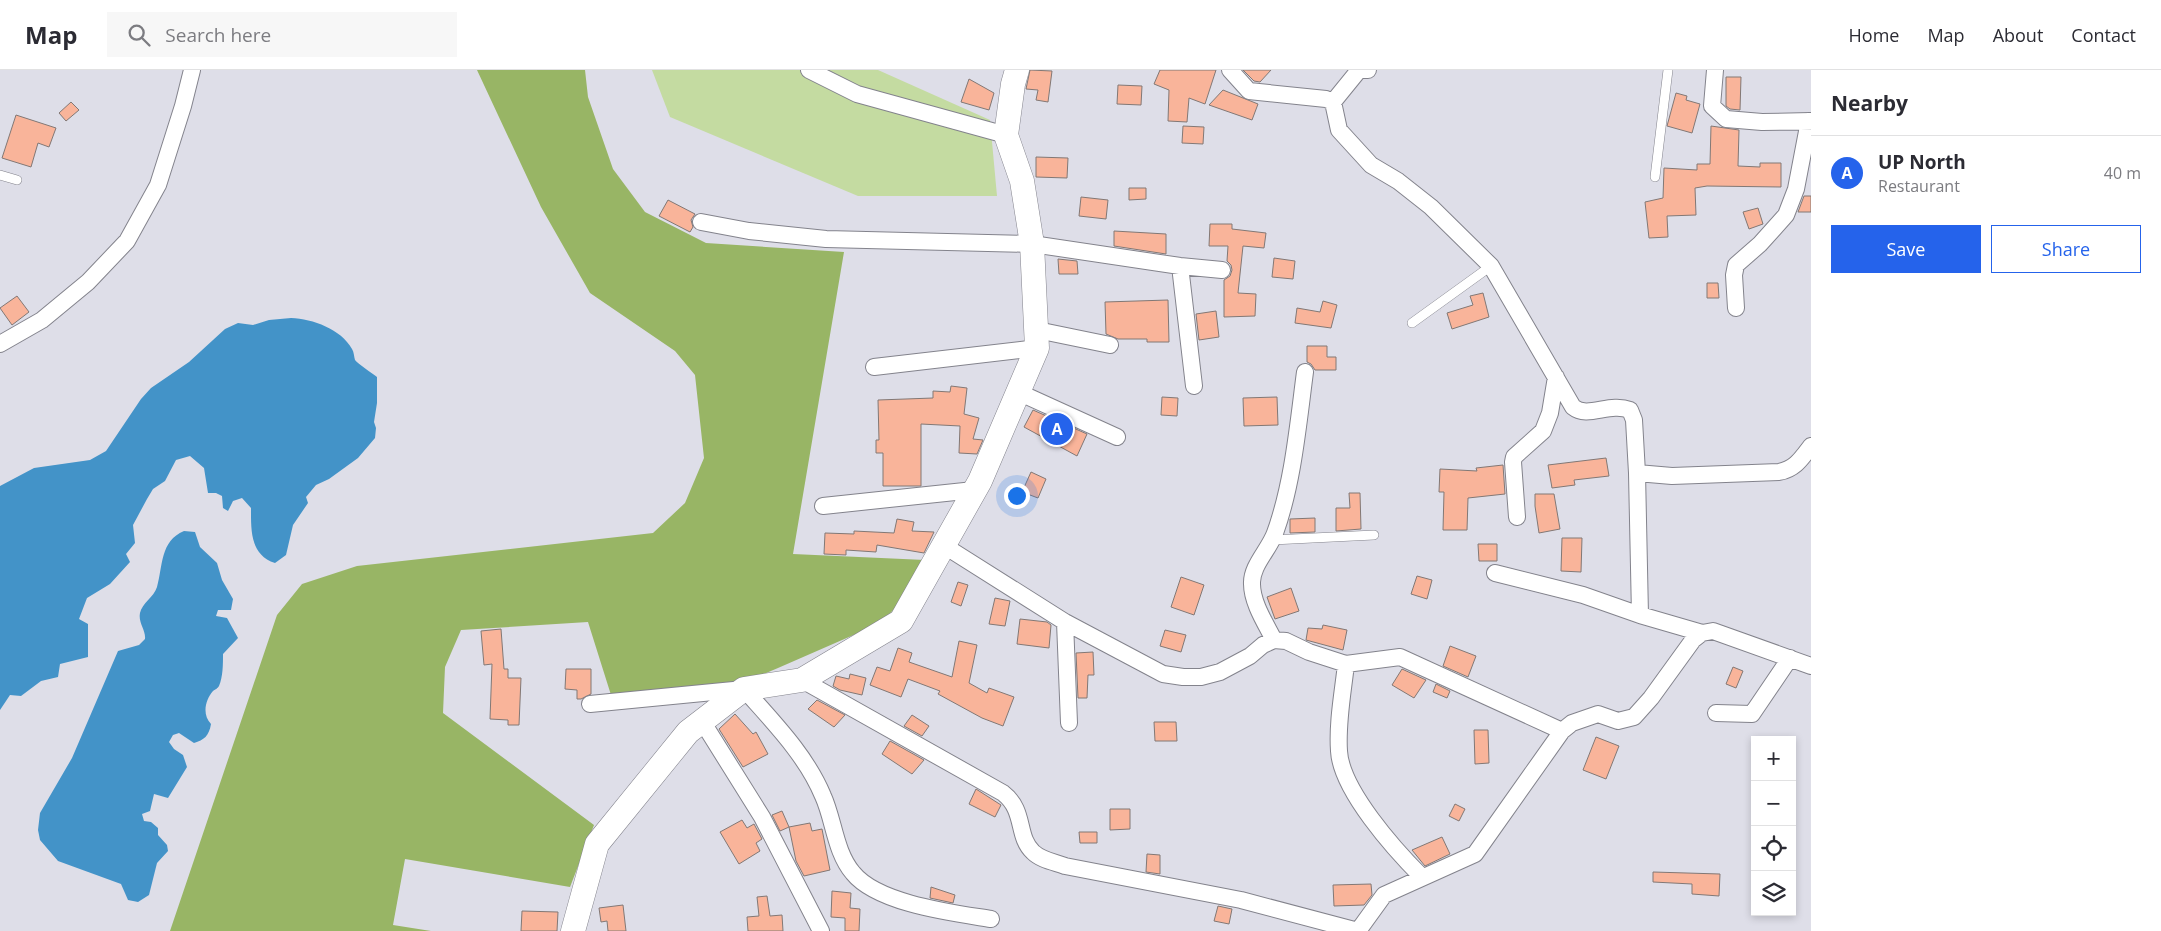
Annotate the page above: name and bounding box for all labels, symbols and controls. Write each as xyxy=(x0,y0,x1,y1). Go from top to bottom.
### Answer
search box xyxy=(107,12,457,57)
text: Map xyxy=(25,18,77,51)
icon: search xyxy=(125,21,153,49)
text: Search here xyxy=(165,22,271,48)
text: Home xyxy=(1849,23,1899,47)
text: Map xyxy=(1927,23,1965,47)
text: About xyxy=(1993,23,2043,47)
text: Contact xyxy=(2071,23,2136,47)
text: Nearby xyxy=(1831,89,1908,117)
text: UP North xyxy=(1878,149,1966,175)
text: A xyxy=(1841,162,1853,184)
text: 40 m xyxy=(2104,162,2141,184)
text: Restaurant xyxy=(1878,175,1960,197)
button: Save xyxy=(1831,225,1981,273)
button: Share xyxy=(1991,225,2141,273)
pin: A xyxy=(1041,410,1073,448)
your location xyxy=(1004,483,1030,509)
map controls xyxy=(1751,736,1796,916)
button: + xyxy=(1751,736,1796,781)
button: − xyxy=(1751,781,1796,826)
button: locate xyxy=(1751,826,1796,871)
button: layers xyxy=(1751,871,1796,916)

